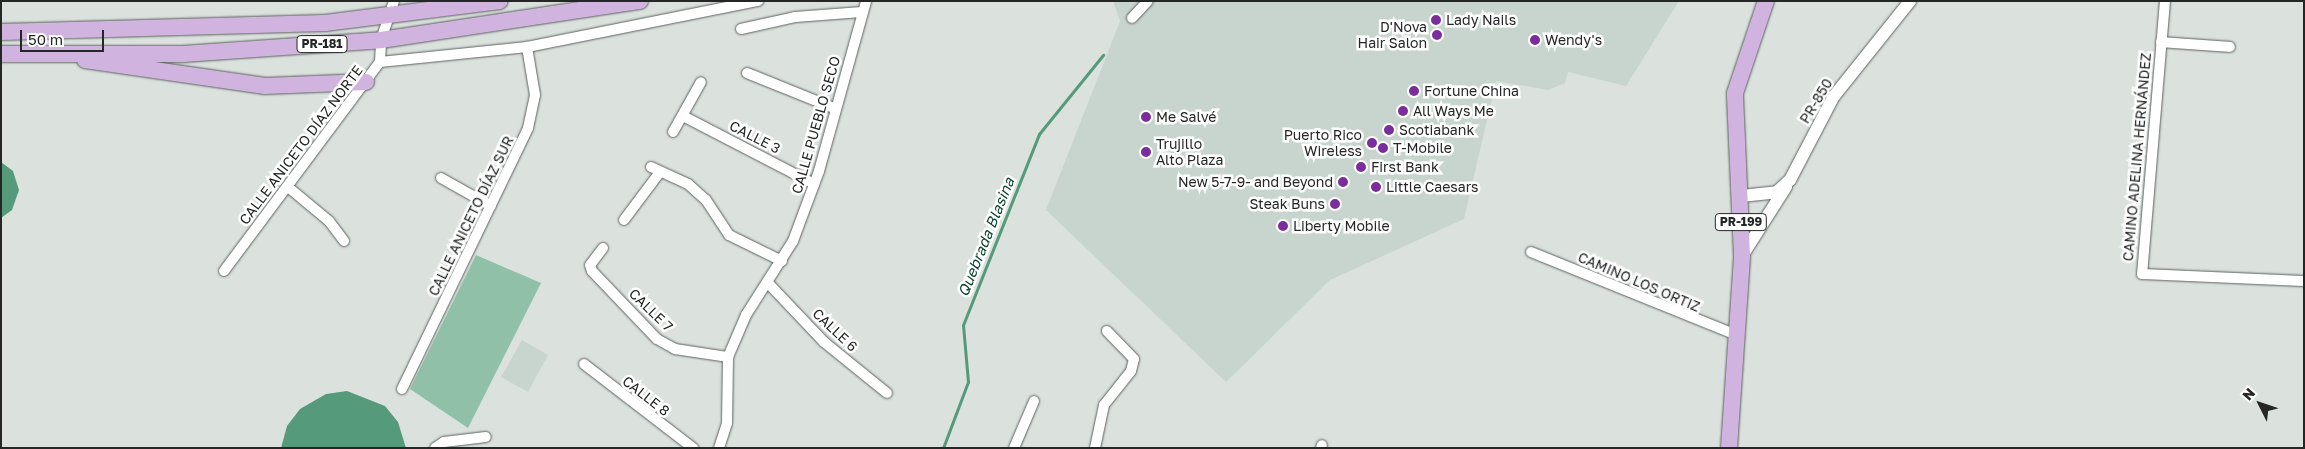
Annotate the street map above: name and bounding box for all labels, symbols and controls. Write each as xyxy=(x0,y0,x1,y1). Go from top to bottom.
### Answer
place label: Lady Nails xyxy=(1446,12,1516,28)
marker: Lady Nails xyxy=(1430,14,1442,26)
place label: D'Nova Hair Salon xyxy=(1358,19,1427,52)
scale bar xyxy=(22,20,106,52)
marker: D'Nova Hair Salon xyxy=(1431,29,1443,41)
text: 50 m xyxy=(28,30,63,48)
place label: Wendy's xyxy=(1545,32,1602,48)
road number: PR-181 xyxy=(296,34,348,54)
marker: Wendy's xyxy=(1529,34,1541,46)
street label: CAMINO ADELINA HERNÁNDEZ xyxy=(2120,52,2154,262)
street label: CALLE PUEBLO SECO xyxy=(788,54,844,196)
street label: CALLE ANICETO DÍAZ NORTE xyxy=(236,62,366,228)
street label: PR-850 xyxy=(1796,76,1836,126)
place label: Fortune China xyxy=(1424,83,1519,99)
marker: Fortune China xyxy=(1408,85,1420,97)
place label: All Ways Me xyxy=(1413,103,1494,119)
marker: All Ways Me xyxy=(1397,105,1409,117)
place label: Me Salvé xyxy=(1156,109,1216,125)
marker: Me Salvé xyxy=(1140,111,1152,123)
street label: CALLE 3 xyxy=(727,117,783,157)
place label: Scotiabank xyxy=(1399,122,1474,138)
marker: Scotiabank xyxy=(1383,124,1395,136)
place label: Puerto Rico Wireless xyxy=(1284,127,1362,160)
street label: CALLE ANICETO DÍAZ SUR xyxy=(425,133,517,299)
place label: Trujillo Alto Plaza xyxy=(1156,136,1223,168)
marker: Puerto Rico Wireless xyxy=(1366,137,1378,149)
place label: T-Mobile xyxy=(1393,140,1452,156)
marker: T-Mobile xyxy=(1377,142,1389,154)
marker: Trujillo Alto Plaza xyxy=(1140,146,1152,158)
place label: First Bank xyxy=(1371,159,1439,175)
marker: First Bank xyxy=(1355,161,1367,173)
place label: New 5-7-9- and Beyond xyxy=(1178,174,1333,190)
water label: Quebrada Blasina xyxy=(954,175,1018,299)
marker: New 5-7-9- and Beyond xyxy=(1337,176,1349,188)
place label: Little Caesars xyxy=(1386,179,1479,195)
marker: Little Caesars xyxy=(1370,181,1382,193)
place label: Steak Buns xyxy=(1249,196,1325,212)
marker: Steak Buns xyxy=(1329,198,1341,210)
road number: PR-199 xyxy=(1715,212,1767,232)
place label: Liberty Mobile xyxy=(1293,218,1390,234)
marker: Liberty Mobile xyxy=(1277,220,1289,232)
street label: CAMINO LOS ORTIZ xyxy=(1575,249,1703,315)
street label: CALLE 7 xyxy=(626,285,676,335)
street label: CALLE 6 xyxy=(809,305,861,355)
street label: CALLE 8 xyxy=(619,372,673,420)
north arrow xyxy=(2235,379,2285,429)
text: N xyxy=(2238,384,2258,403)

